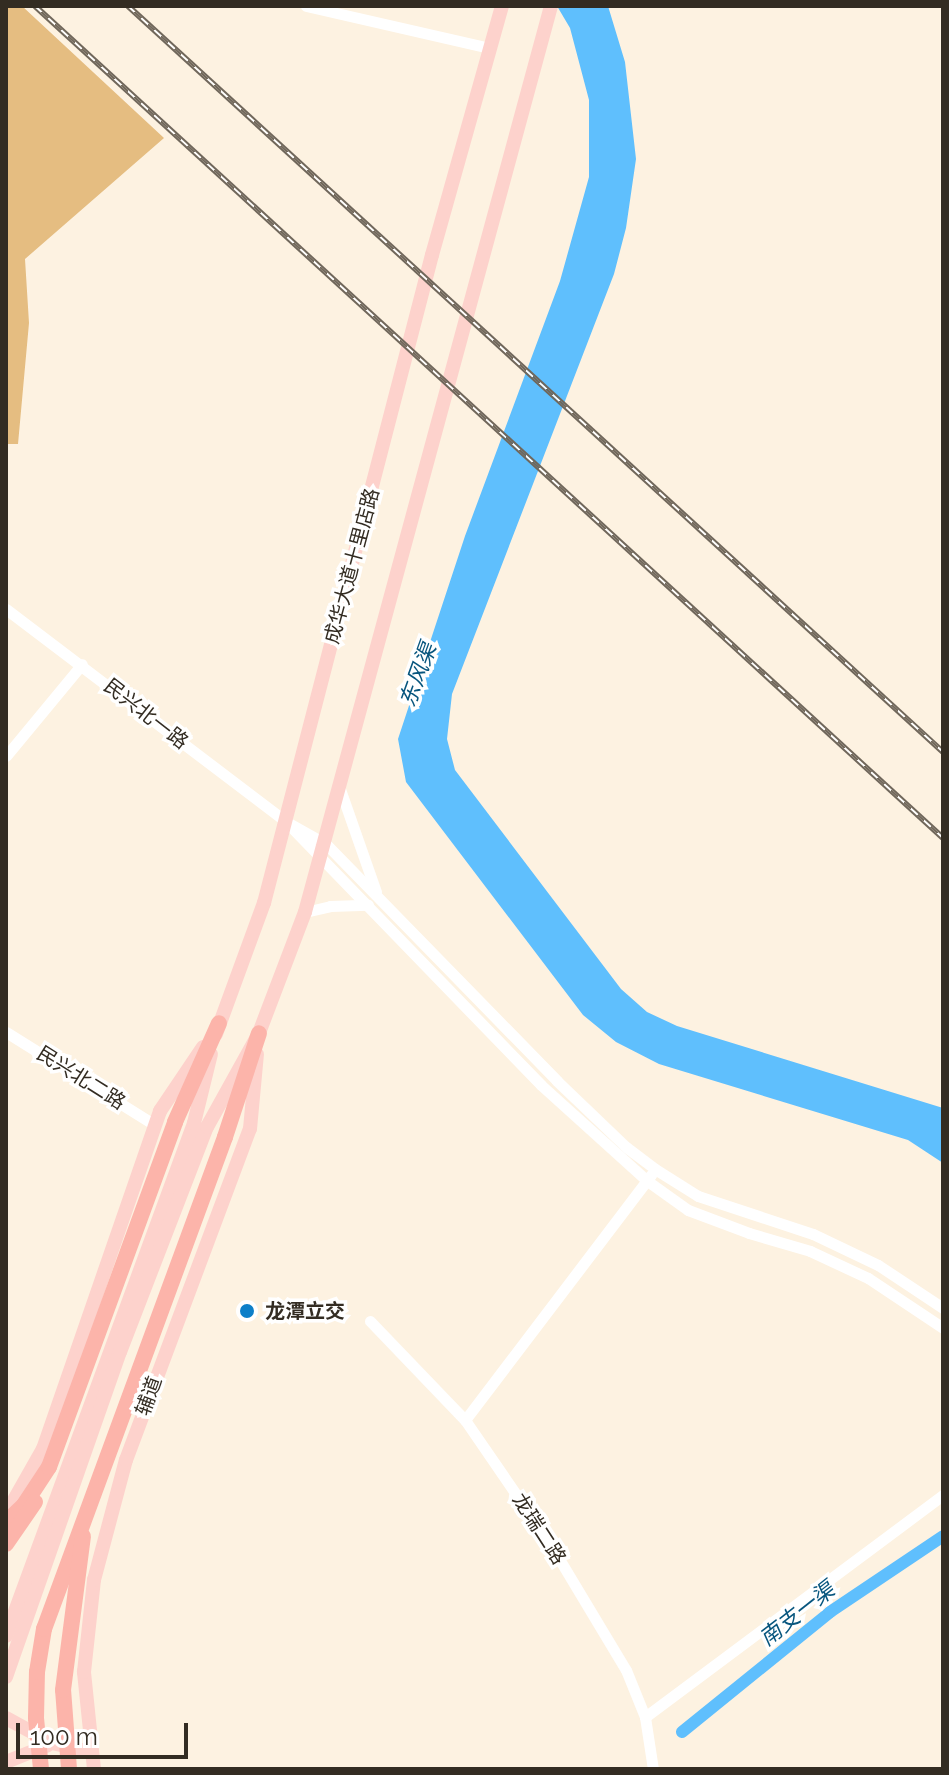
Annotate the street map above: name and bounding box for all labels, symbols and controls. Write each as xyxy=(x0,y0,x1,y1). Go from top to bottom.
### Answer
street label: 成华大道十里店路 xyxy=(320,486,384,646)
water label: 东风渠 xyxy=(394,639,442,711)
street label: 民兴北一路 xyxy=(99,674,193,754)
street label: 民兴北二路 xyxy=(32,1041,130,1115)
place label: 龙潭立交 xyxy=(265,1299,345,1323)
marker: 龙潭立交 xyxy=(236,1300,258,1322)
street label: 辅道 xyxy=(131,1373,167,1419)
street label: 龙瑞二路 xyxy=(507,1489,571,1569)
water label: 南支一渠 xyxy=(754,1577,840,1651)
scale bar xyxy=(20,1707,192,1757)
text: 100 m xyxy=(30,1722,98,1751)

